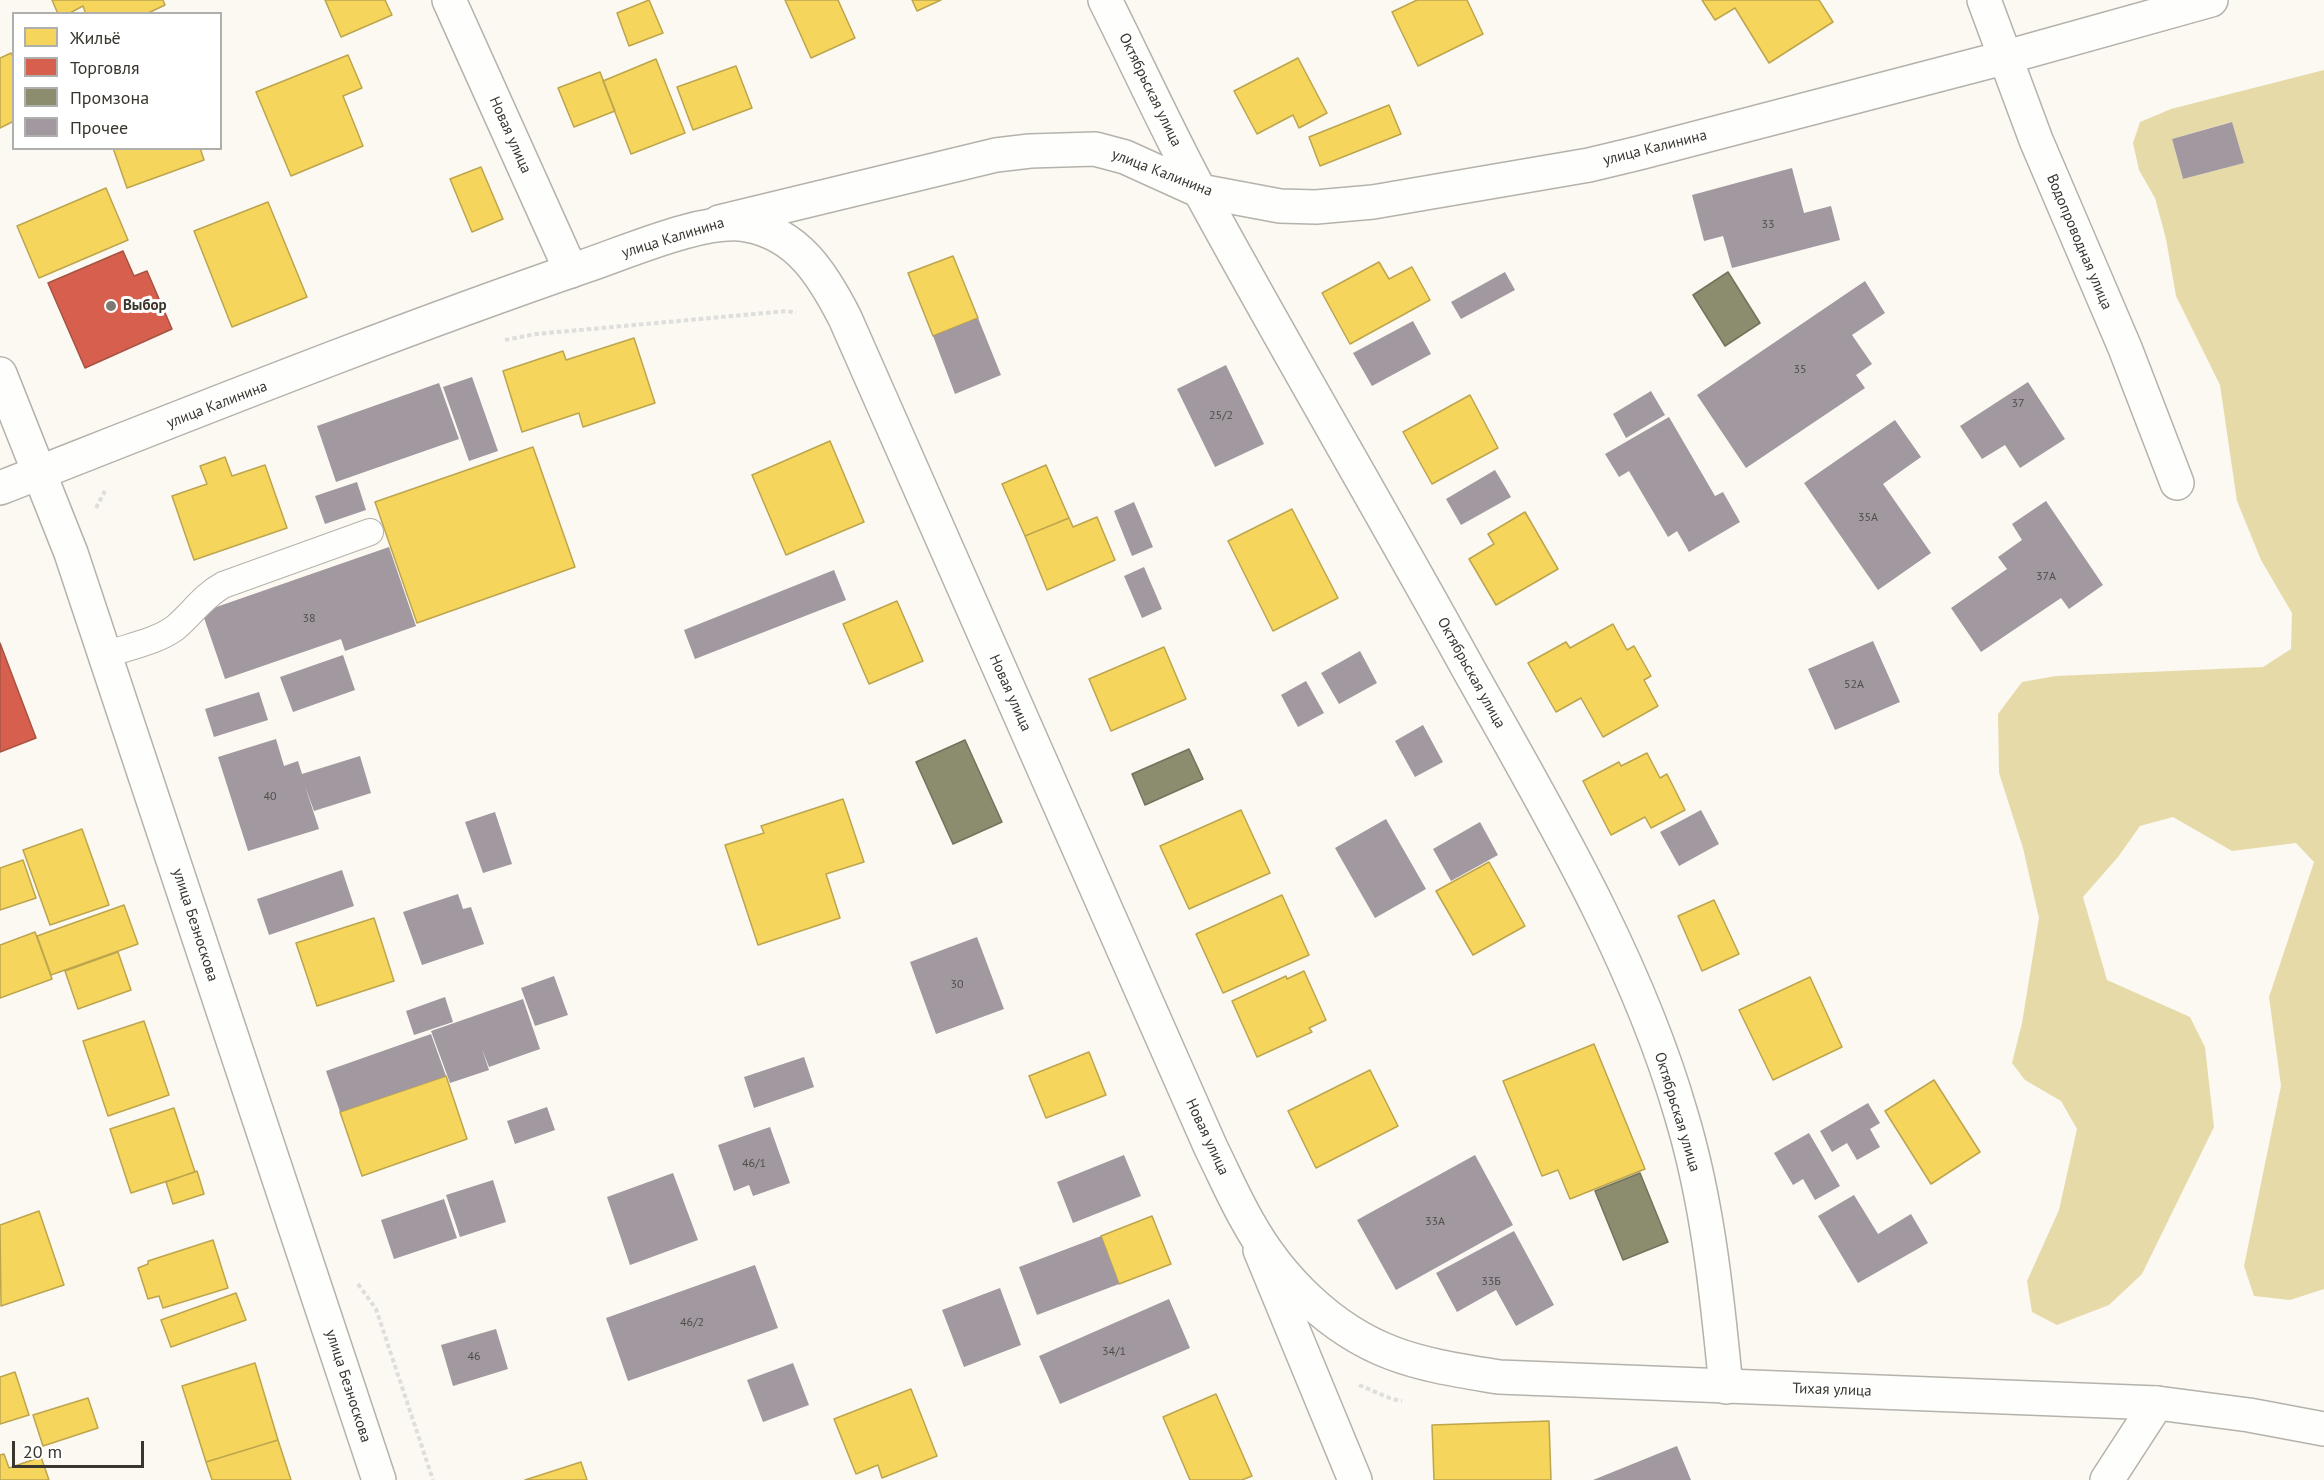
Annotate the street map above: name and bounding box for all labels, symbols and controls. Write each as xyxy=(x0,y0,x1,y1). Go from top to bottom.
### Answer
legend xyxy=(12,12,222,150)
text: Жильё xyxy=(70,26,121,49)
street label: Октябрьская улица xyxy=(1115,30,1185,150)
text: Торговля xyxy=(70,56,140,79)
text: Промзона xyxy=(70,86,149,109)
street label: Новая улица xyxy=(485,94,535,176)
text: Прочее xyxy=(70,116,128,139)
street label: улица Калинина xyxy=(1601,126,1709,170)
street label: улица Калинина xyxy=(1109,146,1215,200)
street label: Водопроводная улица xyxy=(2042,172,2116,312)
street label: улица Калинина xyxy=(620,214,726,262)
house number: 33 xyxy=(1761,218,1775,232)
place label: Выбор xyxy=(123,297,167,315)
marker: Выбор xyxy=(104,299,118,313)
house number: 35 xyxy=(1793,363,1807,377)
street label: улица Калинина xyxy=(164,378,270,432)
house number: 37 xyxy=(2011,397,2025,411)
house number: 25/2 xyxy=(1209,409,1233,423)
house number: 35А xyxy=(1858,511,1878,525)
house number: 37А xyxy=(2036,570,2056,584)
house number: 38 xyxy=(302,612,316,626)
street label: Октябрьская улица xyxy=(1433,614,1509,732)
street label: Новая улица xyxy=(985,652,1035,734)
house number: 52А xyxy=(1844,678,1864,692)
house number: 40 xyxy=(263,790,277,804)
street label: улица Безноскова xyxy=(168,866,222,984)
house number: 30 xyxy=(950,978,964,992)
street label: Октябрьская улица xyxy=(1650,1050,1704,1174)
street label: Новая улица xyxy=(1181,1096,1233,1178)
house number: 46/1 xyxy=(742,1157,766,1171)
house number: 33А xyxy=(1425,1215,1445,1229)
house number: 33Б xyxy=(1481,1275,1501,1289)
house number: 46/2 xyxy=(680,1316,704,1330)
street label: улица Безноскова xyxy=(321,1327,375,1445)
house number: 34/1 xyxy=(1102,1345,1126,1359)
house number: 46 xyxy=(467,1350,481,1364)
street label: Тихая улица xyxy=(1792,1380,1872,1400)
scale bar xyxy=(15,1429,147,1467)
text: 20 m xyxy=(23,1440,62,1463)

